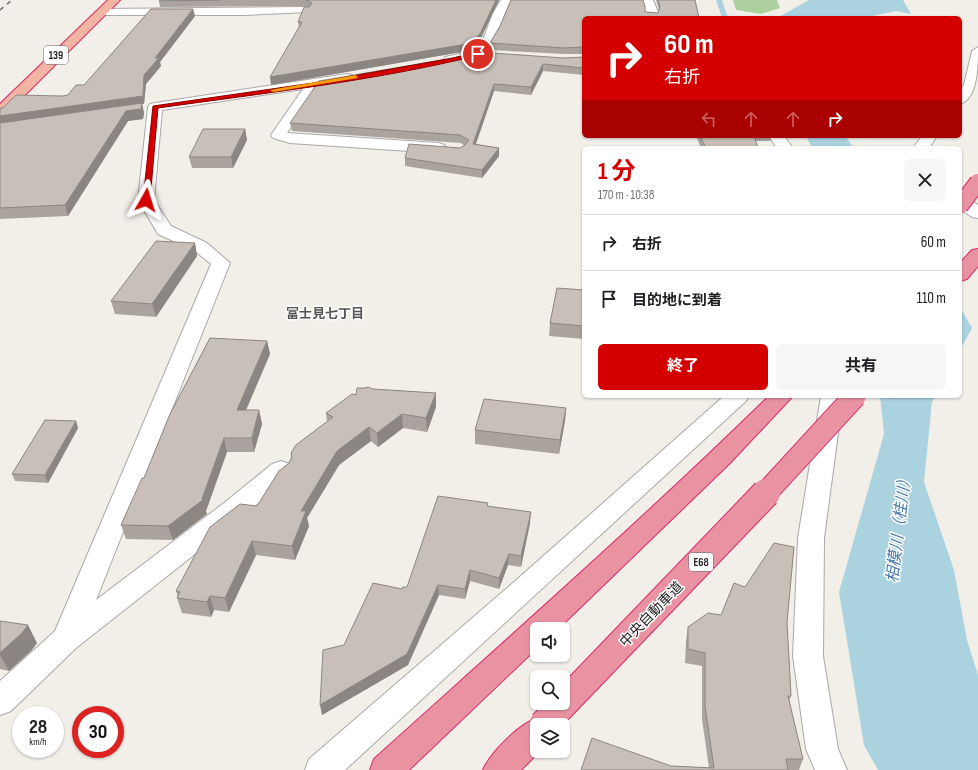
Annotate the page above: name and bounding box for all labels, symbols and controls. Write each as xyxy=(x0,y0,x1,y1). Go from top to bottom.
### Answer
text: 60 m xyxy=(664,28,713,61)
icon: right xyxy=(598,32,650,84)
pin xyxy=(461,37,495,71)
icon: arrive xyxy=(467,43,489,65)
road number: 139 xyxy=(44,46,68,64)
text: 右折 xyxy=(664,67,700,88)
icon: left xyxy=(698,108,720,130)
icon: ahead xyxy=(740,108,762,130)
icon: ahead xyxy=(782,108,804,130)
icon: right xyxy=(824,108,846,130)
text: 1 分 xyxy=(598,157,635,186)
button: close xyxy=(904,159,946,201)
position arrow xyxy=(125,179,167,221)
text: 170 m · 10:38 xyxy=(598,187,654,203)
icon: right xyxy=(598,232,620,254)
text: 60 m xyxy=(921,233,946,252)
text: 右折 xyxy=(632,235,662,254)
icon: arrive xyxy=(598,288,620,310)
text: 110 m xyxy=(917,289,946,308)
text: 目的地に到着 xyxy=(632,291,722,310)
district label: 富士見七丁目 xyxy=(286,306,364,322)
button: 終了 xyxy=(598,344,768,390)
button: 共有 xyxy=(776,344,946,390)
water label: 相模川（桂川） xyxy=(883,470,916,584)
road number: E68 xyxy=(689,553,713,571)
street label: 中央自動車道 xyxy=(616,578,687,650)
map controls xyxy=(530,622,570,758)
button: sound xyxy=(530,622,570,662)
button: search xyxy=(530,670,570,710)
speed limit sign: 30 xyxy=(72,706,124,758)
text: 28 xyxy=(29,715,47,739)
button: layers xyxy=(530,718,570,758)
text: km/h xyxy=(29,736,47,748)

